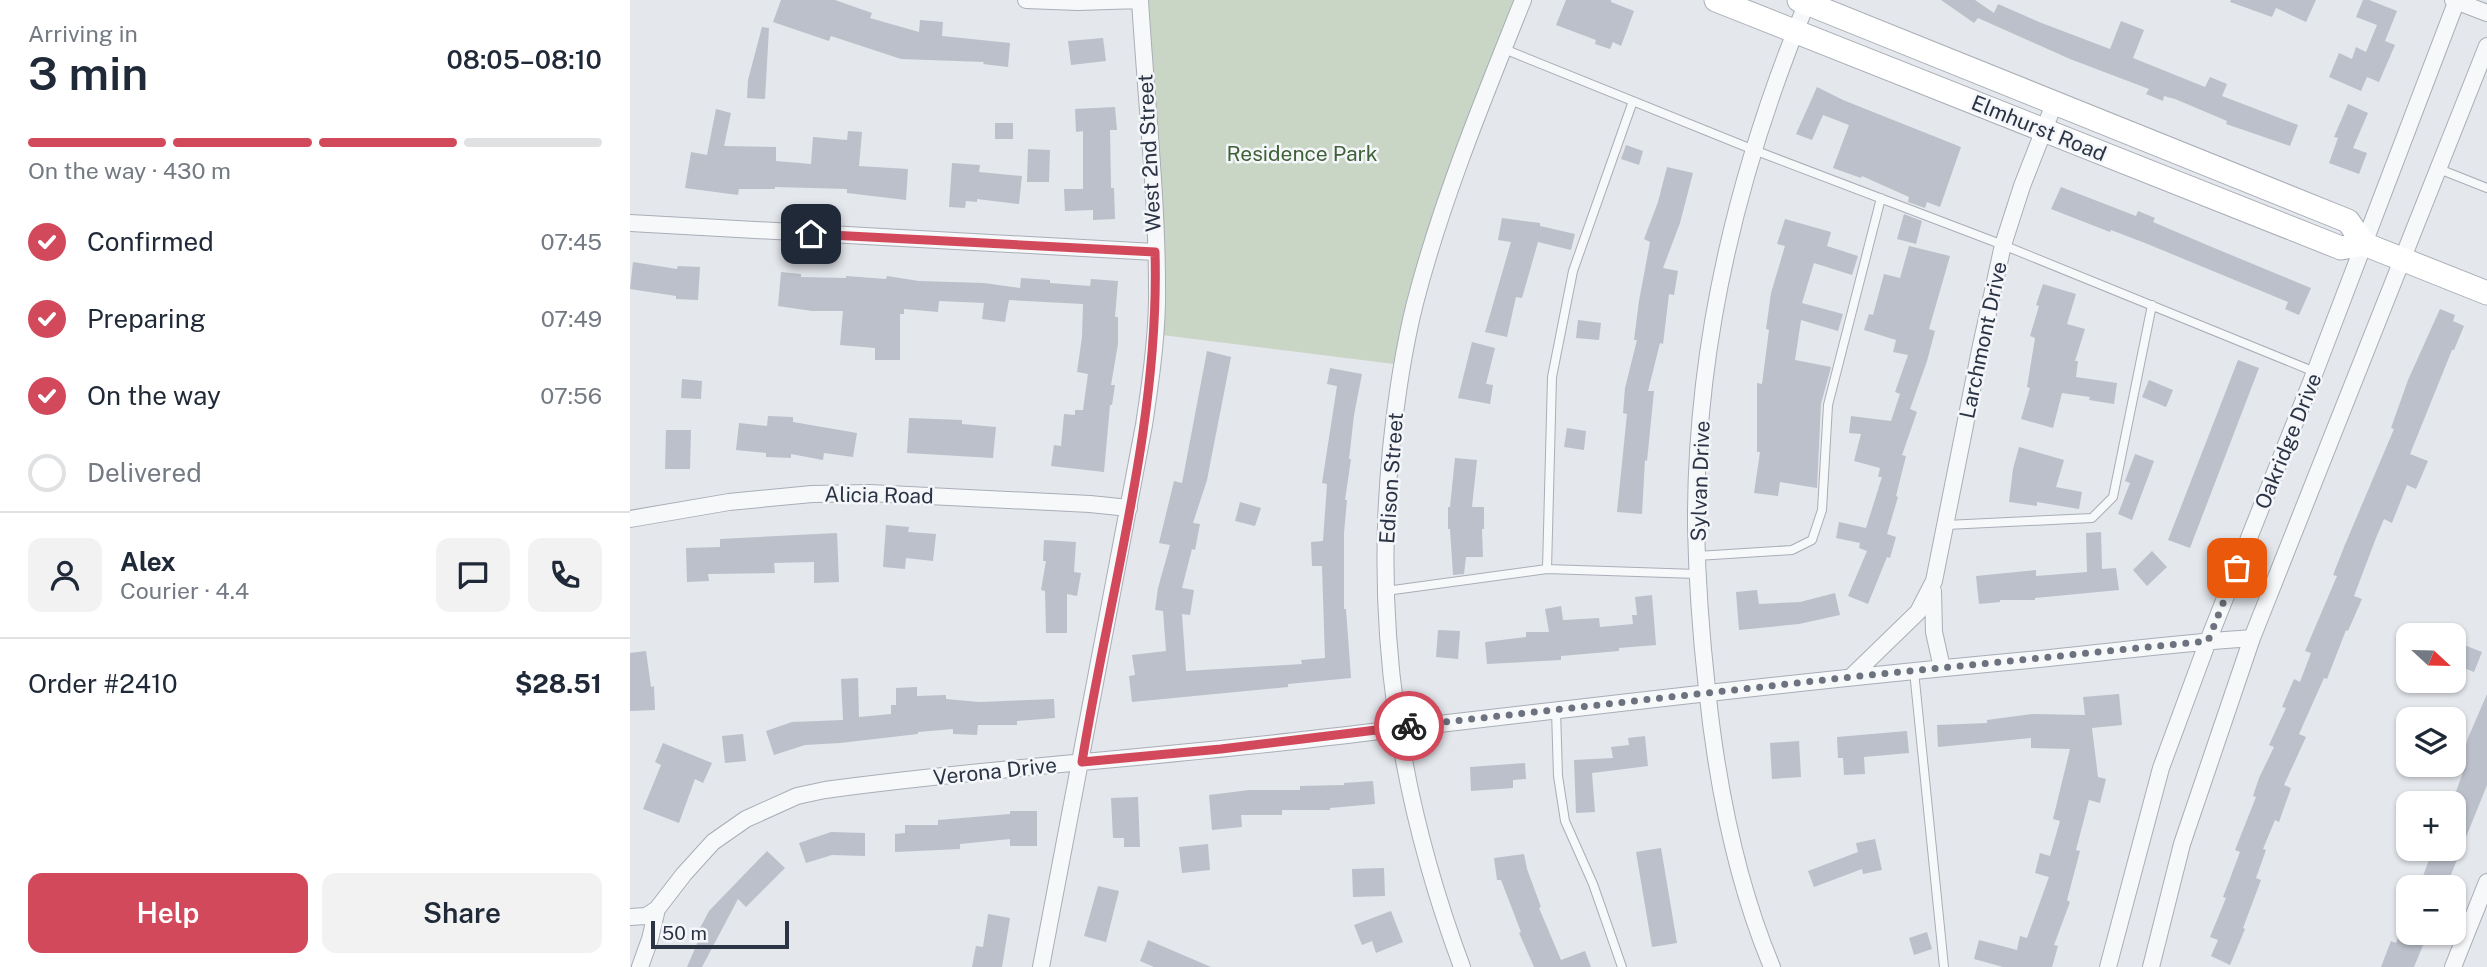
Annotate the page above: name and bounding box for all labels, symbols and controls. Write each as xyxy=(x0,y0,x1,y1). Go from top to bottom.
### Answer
text: Arriving in xyxy=(28,20,138,47)
text: 08:05–08:10 xyxy=(446,44,602,75)
text: 3 min xyxy=(28,46,148,100)
street label: West 2nd Street xyxy=(1132,73,1166,233)
street label: Elmhurst Road xyxy=(1968,90,2110,166)
park label: Residence Park xyxy=(1226,141,1378,166)
text: On the way · 430 m xyxy=(28,157,231,184)
pin xyxy=(781,204,841,264)
icon: home xyxy=(792,215,830,253)
icon: check xyxy=(28,223,66,261)
text: Confirmed xyxy=(87,226,214,257)
text: 07:45 xyxy=(541,228,602,255)
street label: Larchmont Drive xyxy=(1954,259,2012,421)
icon: check xyxy=(28,300,66,338)
text: Preparing xyxy=(87,303,206,334)
text: 07:49 xyxy=(541,305,602,332)
street label: Oakridge Drive xyxy=(2249,369,2327,513)
icon: check xyxy=(28,377,66,415)
text: On the way xyxy=(87,380,221,411)
text: 07:56 xyxy=(540,382,602,409)
street label: Edison Street xyxy=(1374,411,1408,545)
street label: Sylvan Drive xyxy=(1685,420,1715,542)
text: Delivered xyxy=(87,457,202,488)
street label: Alicia Road xyxy=(824,482,934,508)
button: person xyxy=(28,538,102,612)
button: chat xyxy=(436,538,510,612)
button: phone xyxy=(528,538,602,612)
pin xyxy=(2207,538,2267,598)
text: Alex xyxy=(120,546,176,577)
icon: bag xyxy=(2218,549,2256,587)
text: Courier · 4.4 xyxy=(120,577,249,604)
north arrow xyxy=(2396,623,2466,693)
map controls xyxy=(2396,623,2466,945)
text: Order #2410 xyxy=(28,668,178,699)
text: $28.51 xyxy=(515,668,602,699)
courier xyxy=(1374,691,1444,761)
icon: bike xyxy=(1390,707,1428,745)
button: layers xyxy=(2396,707,2466,777)
street label: Verona Drive xyxy=(932,752,1058,790)
button: + xyxy=(2396,791,2466,861)
button: Help xyxy=(28,873,308,953)
button: Share xyxy=(322,873,602,953)
button: − xyxy=(2396,875,2466,945)
scale bar xyxy=(651,918,789,950)
text: 50 m xyxy=(662,922,707,944)

